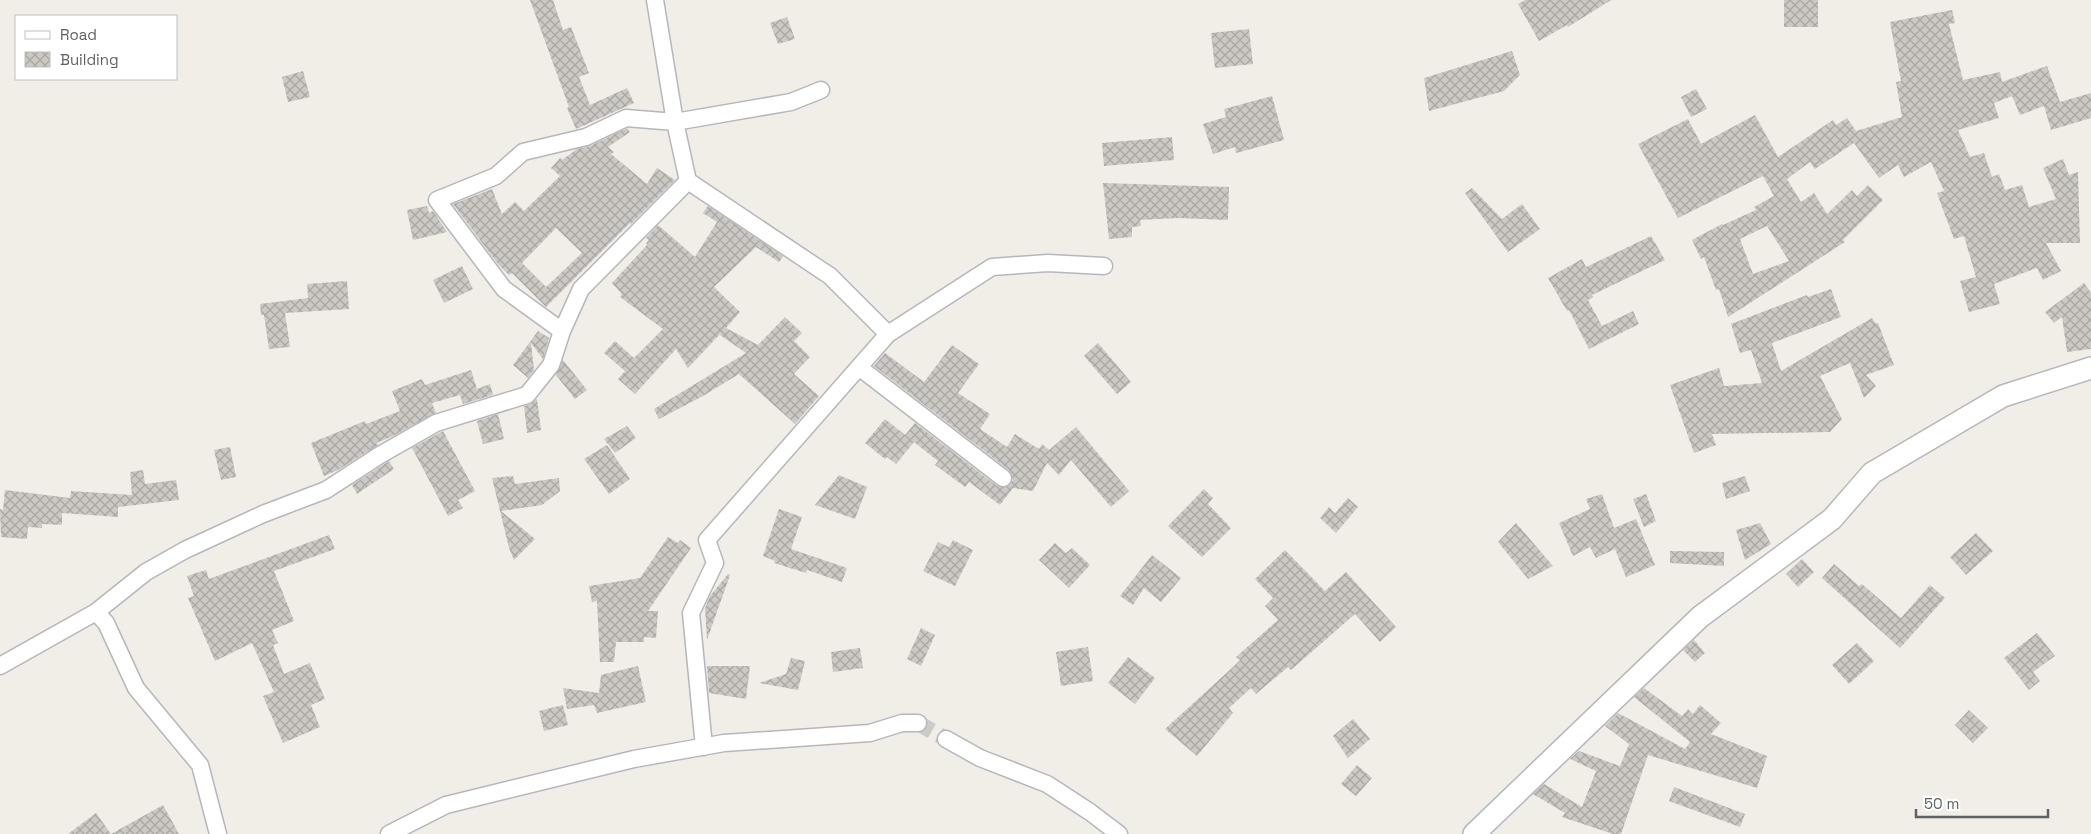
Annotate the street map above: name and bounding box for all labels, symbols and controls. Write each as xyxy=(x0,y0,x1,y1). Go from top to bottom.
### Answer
legend xyxy=(15,15,178,80)
text: Road xyxy=(60,25,97,44)
text: Building xyxy=(60,50,119,69)
scale bar xyxy=(1916,786,2048,818)
text: 50 m xyxy=(1924,794,1959,813)

